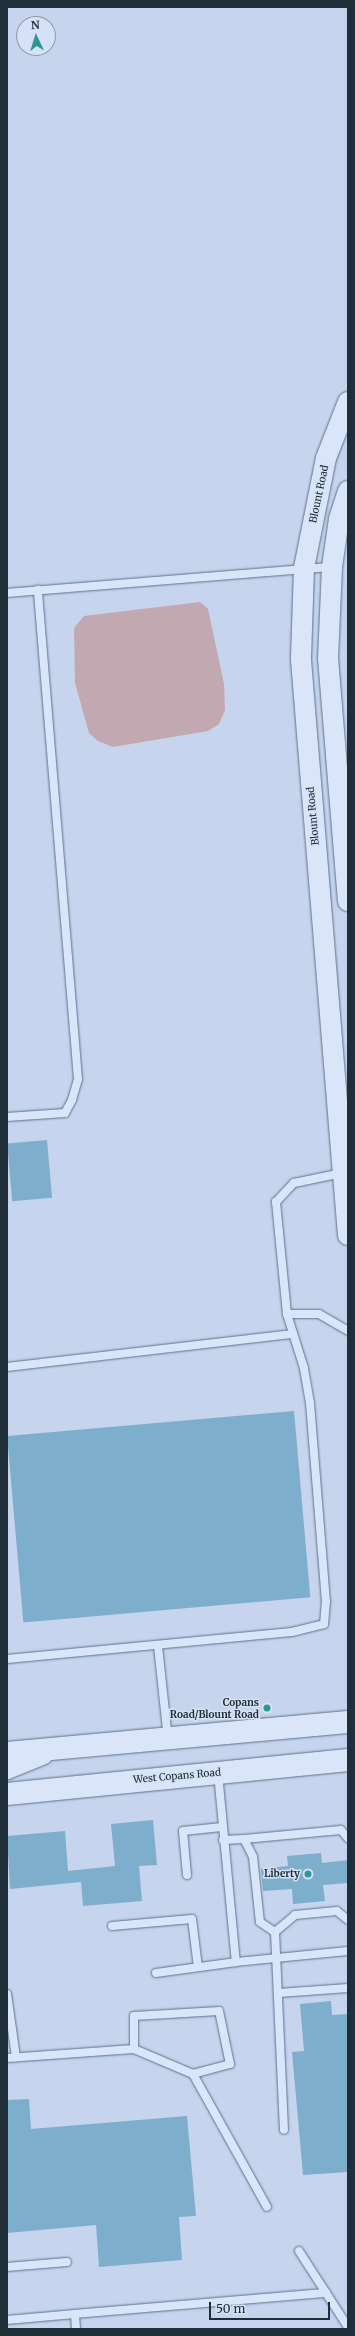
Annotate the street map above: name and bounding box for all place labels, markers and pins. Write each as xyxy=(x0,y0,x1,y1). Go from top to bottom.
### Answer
place label: Copans Road/Blount Road xyxy=(170,1696,259,1720)
marker: Copans Road/Blount Road xyxy=(262,1703,272,1713)
place label: Liberty xyxy=(264,1868,300,1880)
marker: Liberty xyxy=(303,1869,313,1879)

